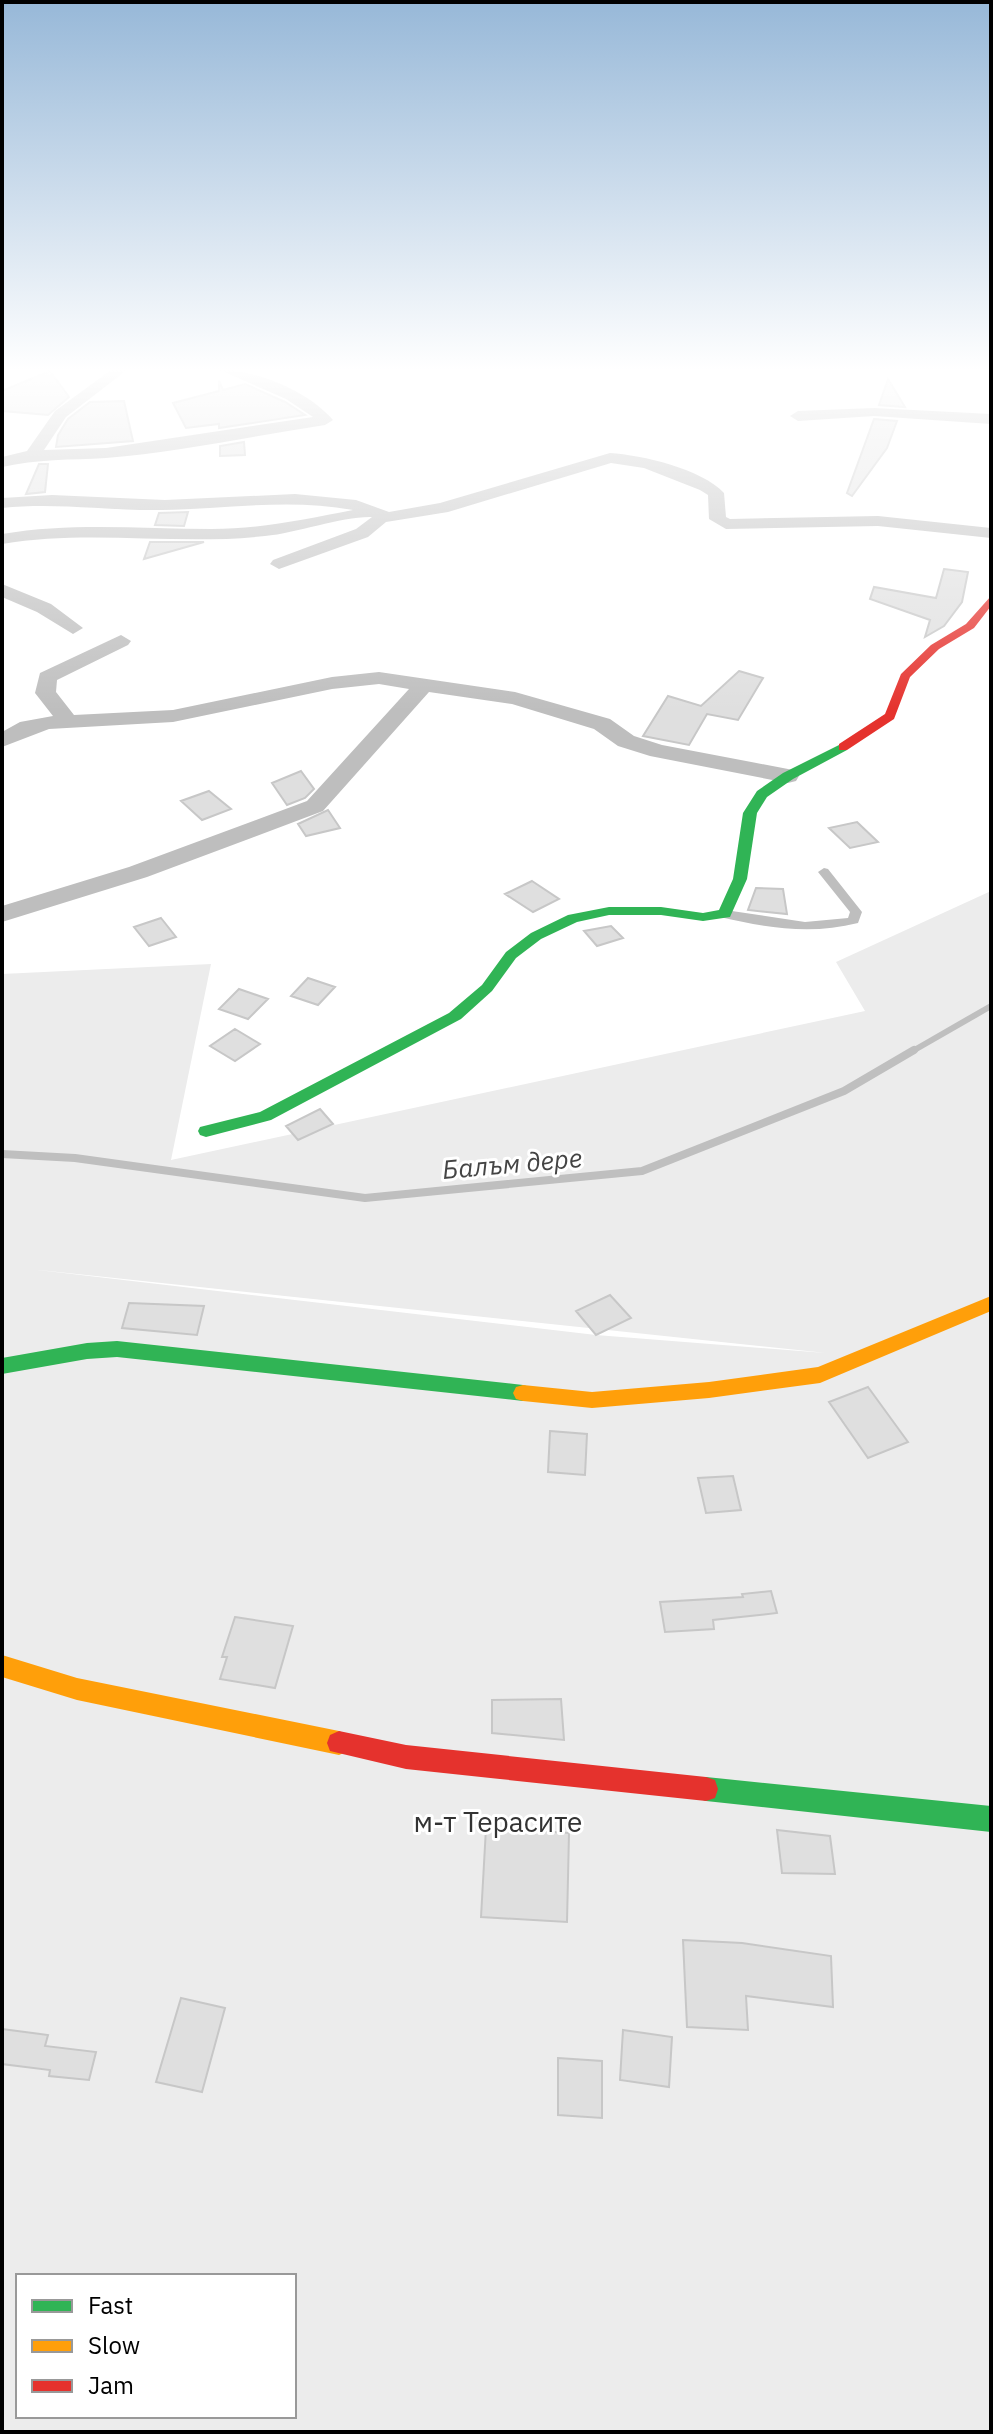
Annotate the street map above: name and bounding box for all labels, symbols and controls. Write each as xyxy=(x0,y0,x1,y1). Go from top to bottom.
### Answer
water label: Балъм дере xyxy=(441,1140,583,1186)
park label: м-т Терасите xyxy=(413,1803,583,1840)
legend xyxy=(16,2274,296,2418)
text: Fast xyxy=(88,2289,133,2321)
text: Slow xyxy=(88,2329,140,2361)
text: Jam xyxy=(88,2369,134,2401)

